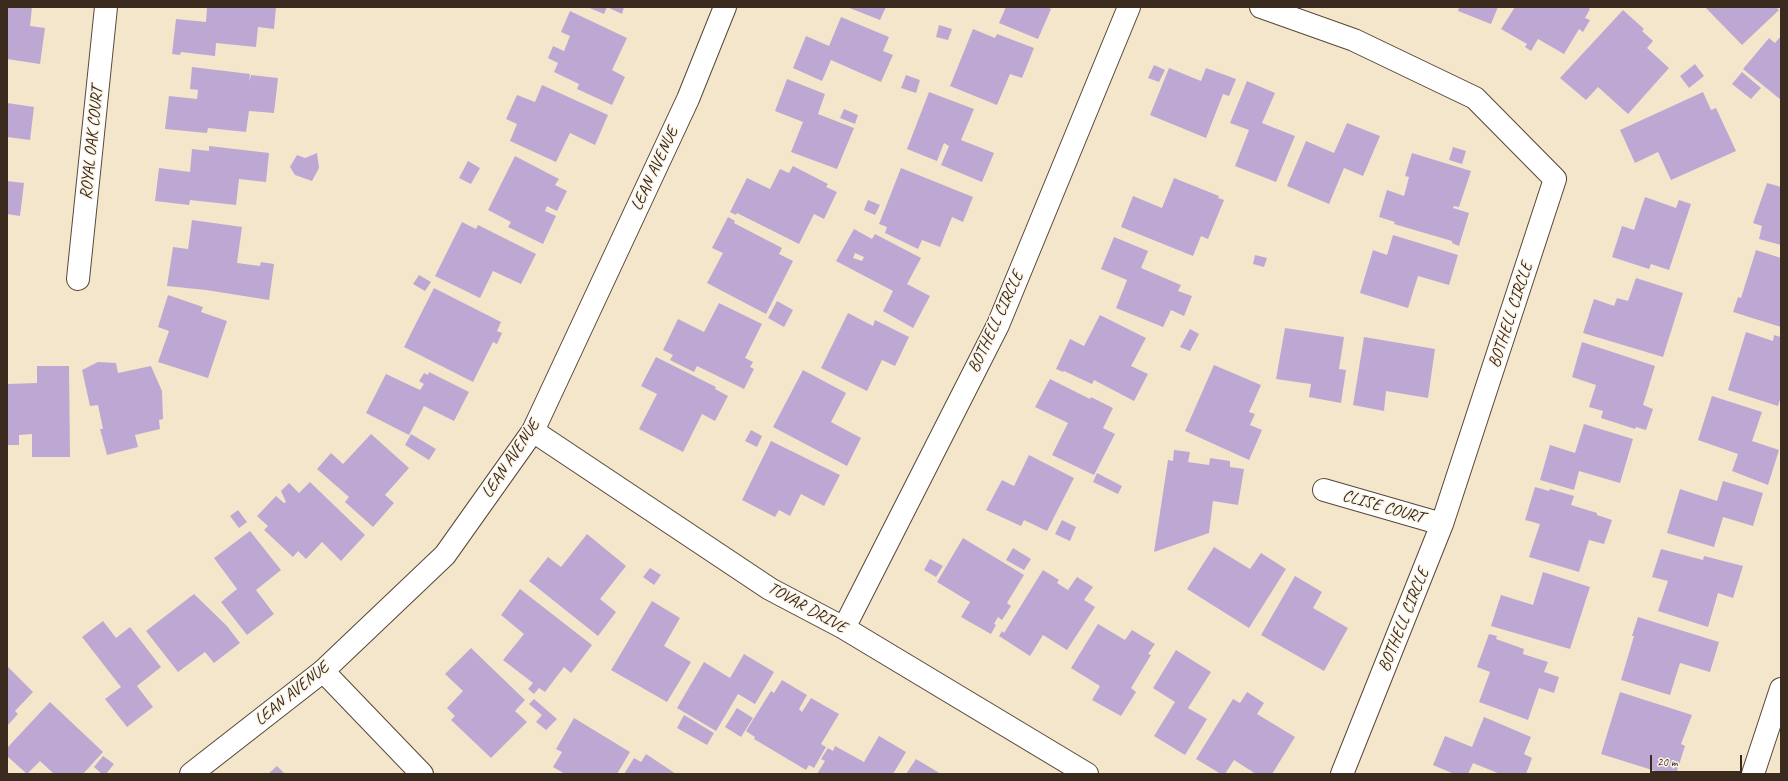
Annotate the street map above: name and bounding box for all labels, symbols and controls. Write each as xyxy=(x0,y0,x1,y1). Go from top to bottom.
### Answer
street label: ROYAL OAK COURT xyxy=(76,85,108,201)
street label: LEAN AVENUE xyxy=(627,124,683,214)
street label: BOTHELL CIRCLE xyxy=(1484,260,1538,370)
street label: BOTHELL CIRCLE xyxy=(964,268,1028,376)
street label: LEAN AVENUE xyxy=(477,416,545,502)
street label: CLISE COURT xyxy=(1340,486,1426,528)
street label: BOTHELL CIRCLE xyxy=(1374,565,1434,675)
street label: TOVAR DRIVE xyxy=(764,578,850,638)
street label: LEAN AVENUE xyxy=(251,658,333,730)
scale bar xyxy=(1652,747,1744,773)
text: 20 m xyxy=(1657,754,1677,770)

